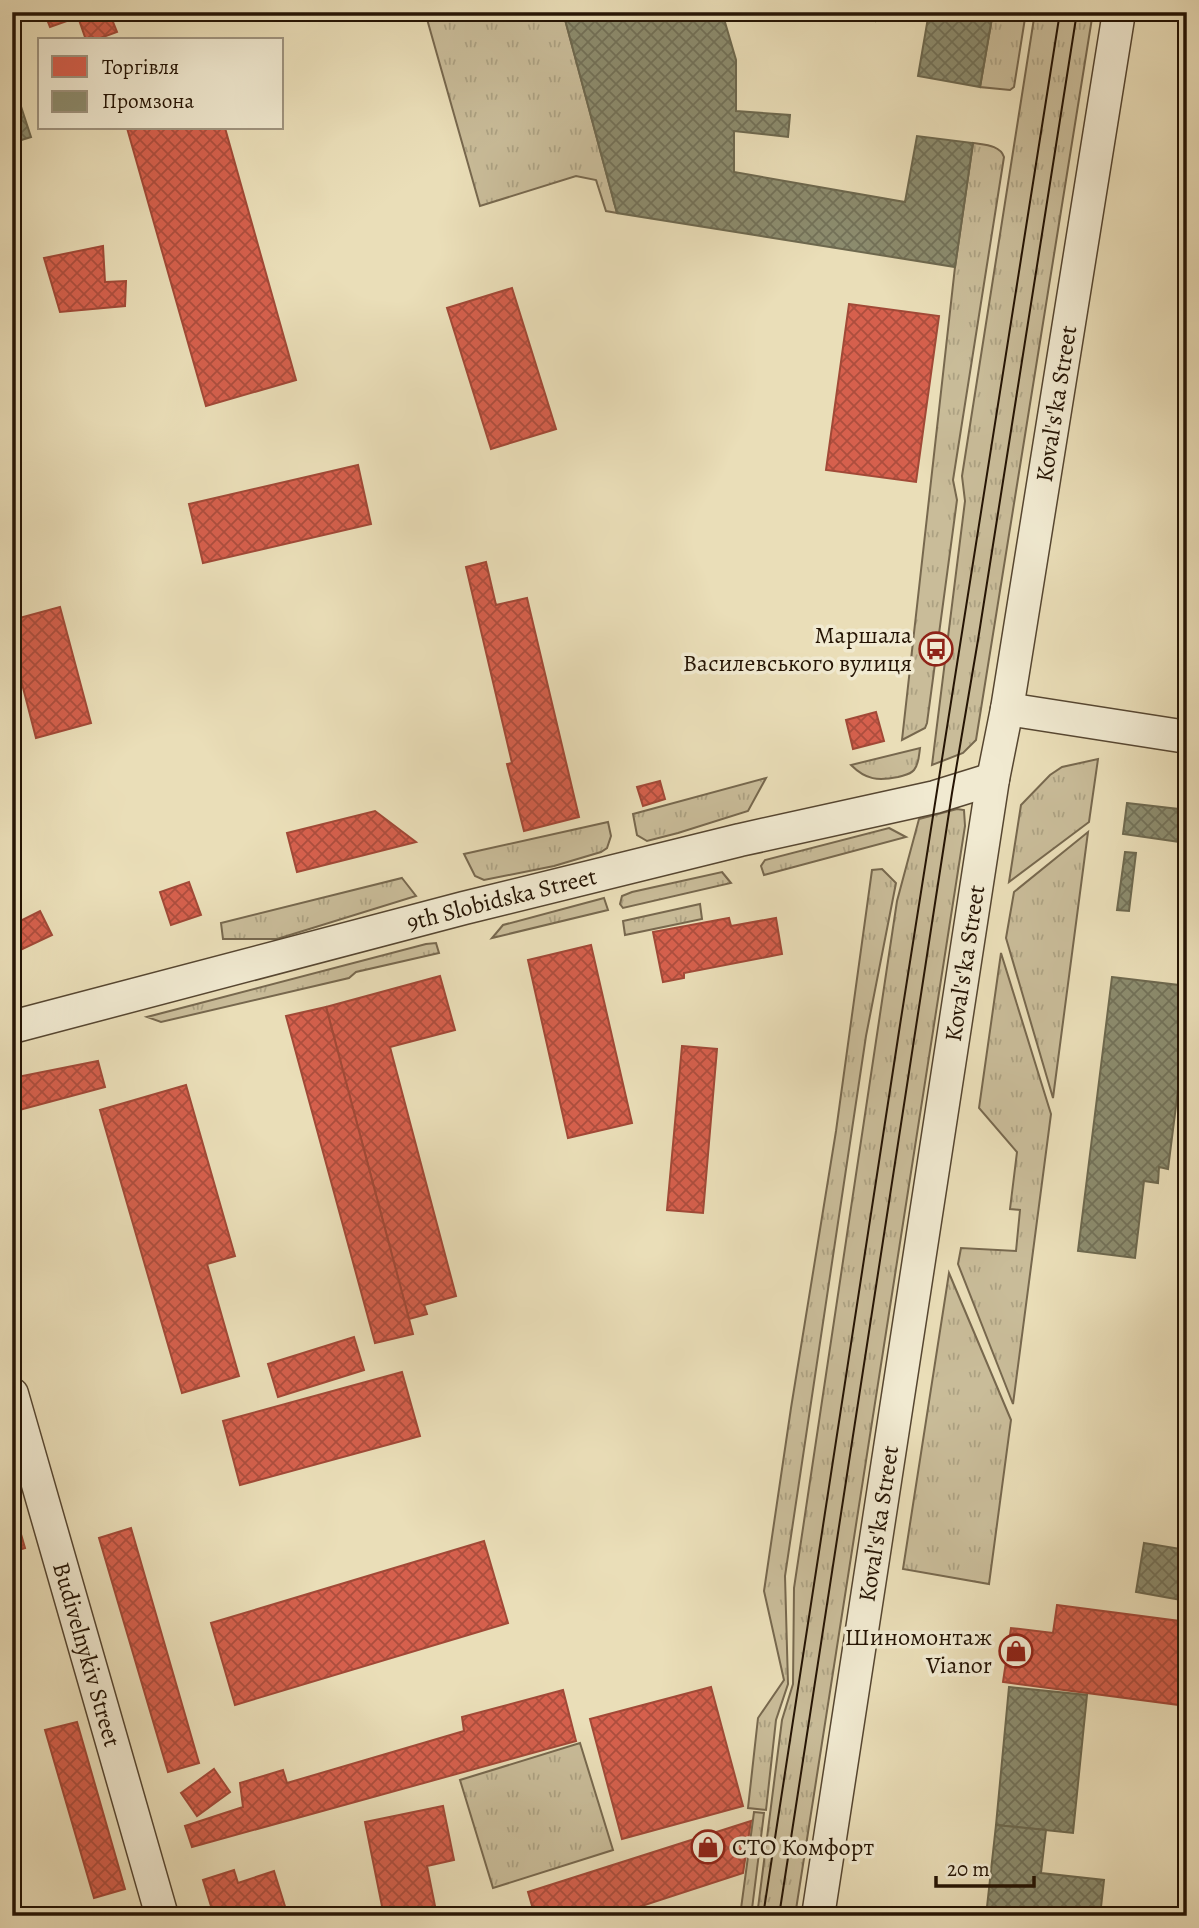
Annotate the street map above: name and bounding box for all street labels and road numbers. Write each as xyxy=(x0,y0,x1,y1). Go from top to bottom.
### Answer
street label: Koval's'ka Street xyxy=(1028,323,1084,484)
street label: 9th Slobidska Street xyxy=(403,860,600,938)
street label: Koval's'ka Street xyxy=(937,883,992,1044)
street label: Koval's'ka Street xyxy=(851,1443,906,1604)
street label: Budivelnykiv Street xyxy=(45,1558,129,1751)

